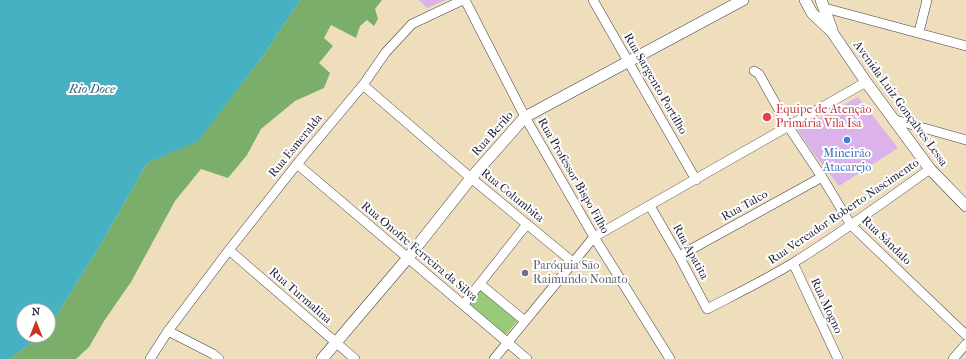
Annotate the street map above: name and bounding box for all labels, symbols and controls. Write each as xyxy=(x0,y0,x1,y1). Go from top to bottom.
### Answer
street label: Rua Sargento Portilho xyxy=(620,31,690,137)
street label: Avenida Luiz Gonçalves Lessa xyxy=(850,38,950,170)
water label: Rio Doce xyxy=(69,82,115,98)
place label: Equipe de Atenção Primária Vila Isa xyxy=(776,103,872,131)
street label: Rua Berilo xyxy=(469,109,517,159)
marker: Equipe de Atenção Primária Vila Isa xyxy=(761,111,773,123)
street label: Rua Esmeralda xyxy=(266,112,326,180)
street label: Rua Professor Bispo Filho xyxy=(534,116,612,236)
marker: Mineirão Atacarejo xyxy=(842,135,852,145)
place label: Mineirão Atacarejo xyxy=(823,147,871,175)
street label: Rua Vereador Roberto Nascimento xyxy=(766,156,922,268)
street label: Rua Columbita xyxy=(478,166,546,226)
street label: Rua Talco xyxy=(719,187,771,225)
street label: Rua Onofre Ferreira da Silva xyxy=(358,199,480,305)
street label: Rua Sândalo xyxy=(858,214,914,268)
street label: Rua Apatita xyxy=(669,222,711,282)
place label: Paróquia São Raimundo Nonato xyxy=(533,259,628,287)
street label: Rua Turmalina xyxy=(266,265,334,327)
marker: Paróquia São Raimundo Nonato xyxy=(520,268,530,278)
street label: Rua Mogno xyxy=(807,276,845,336)
north arrow xyxy=(16,303,56,343)
text: N xyxy=(32,305,40,318)

